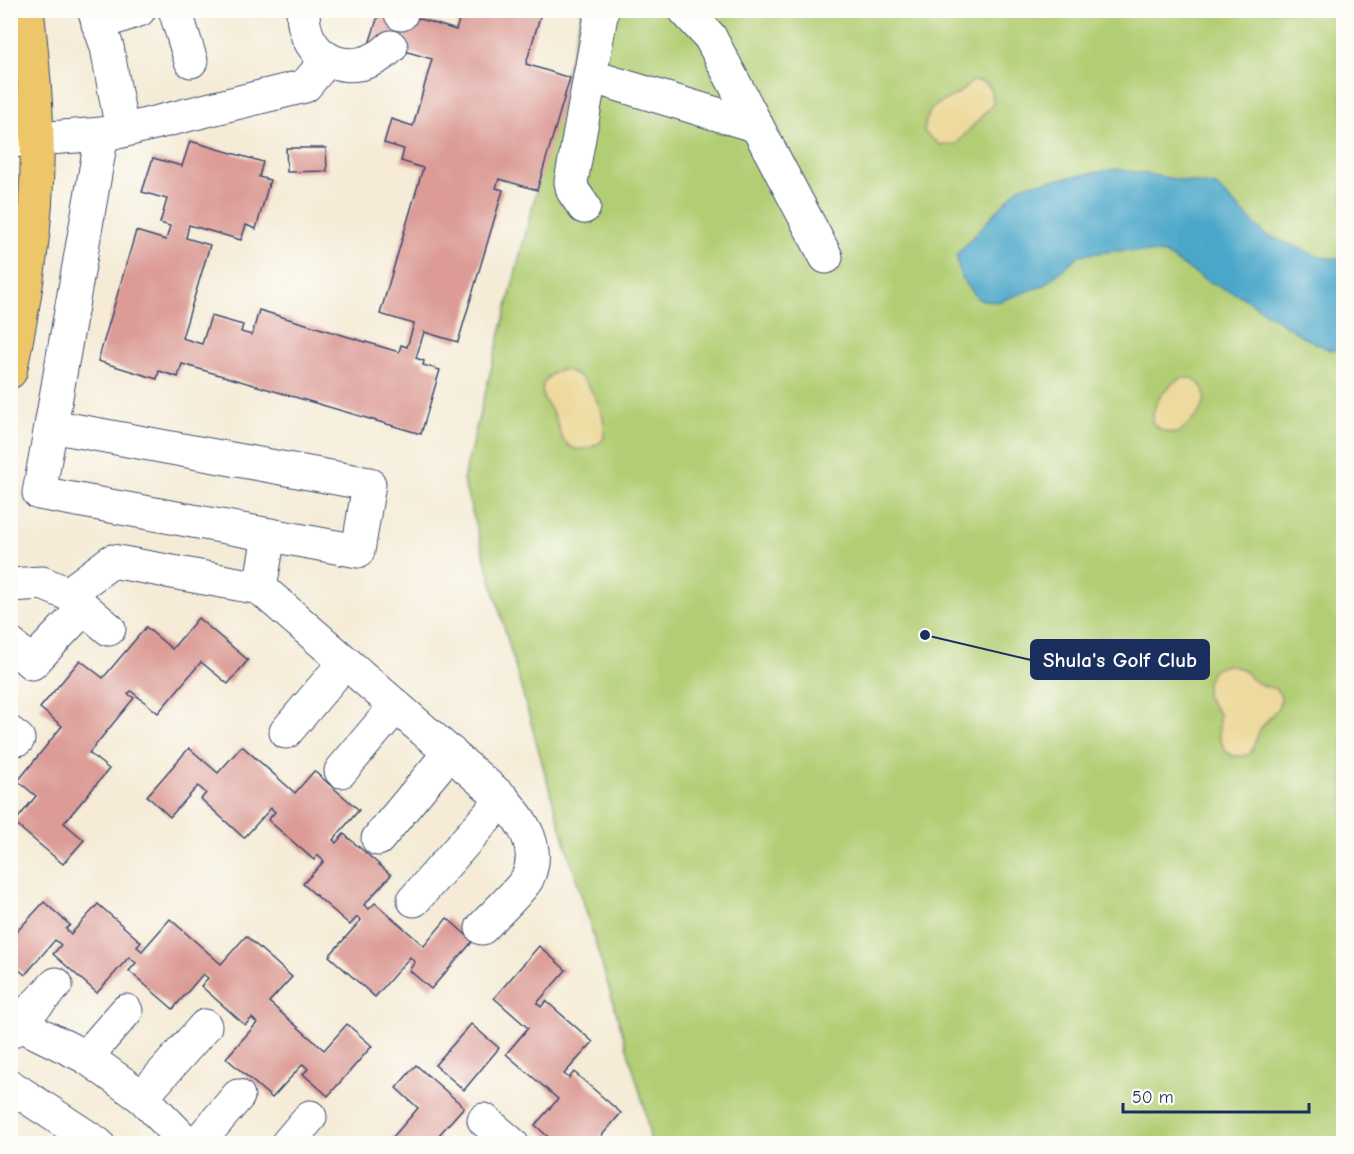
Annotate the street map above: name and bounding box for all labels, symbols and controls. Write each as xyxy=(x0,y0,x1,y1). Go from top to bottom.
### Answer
callout: Shula's Golf Club xyxy=(1031,640,1209,679)
text: Shula's Golf Club xyxy=(1043,648,1197,672)
scale bar xyxy=(1123,1076,1309,1114)
text: 50 m xyxy=(1132,1087,1174,1108)

